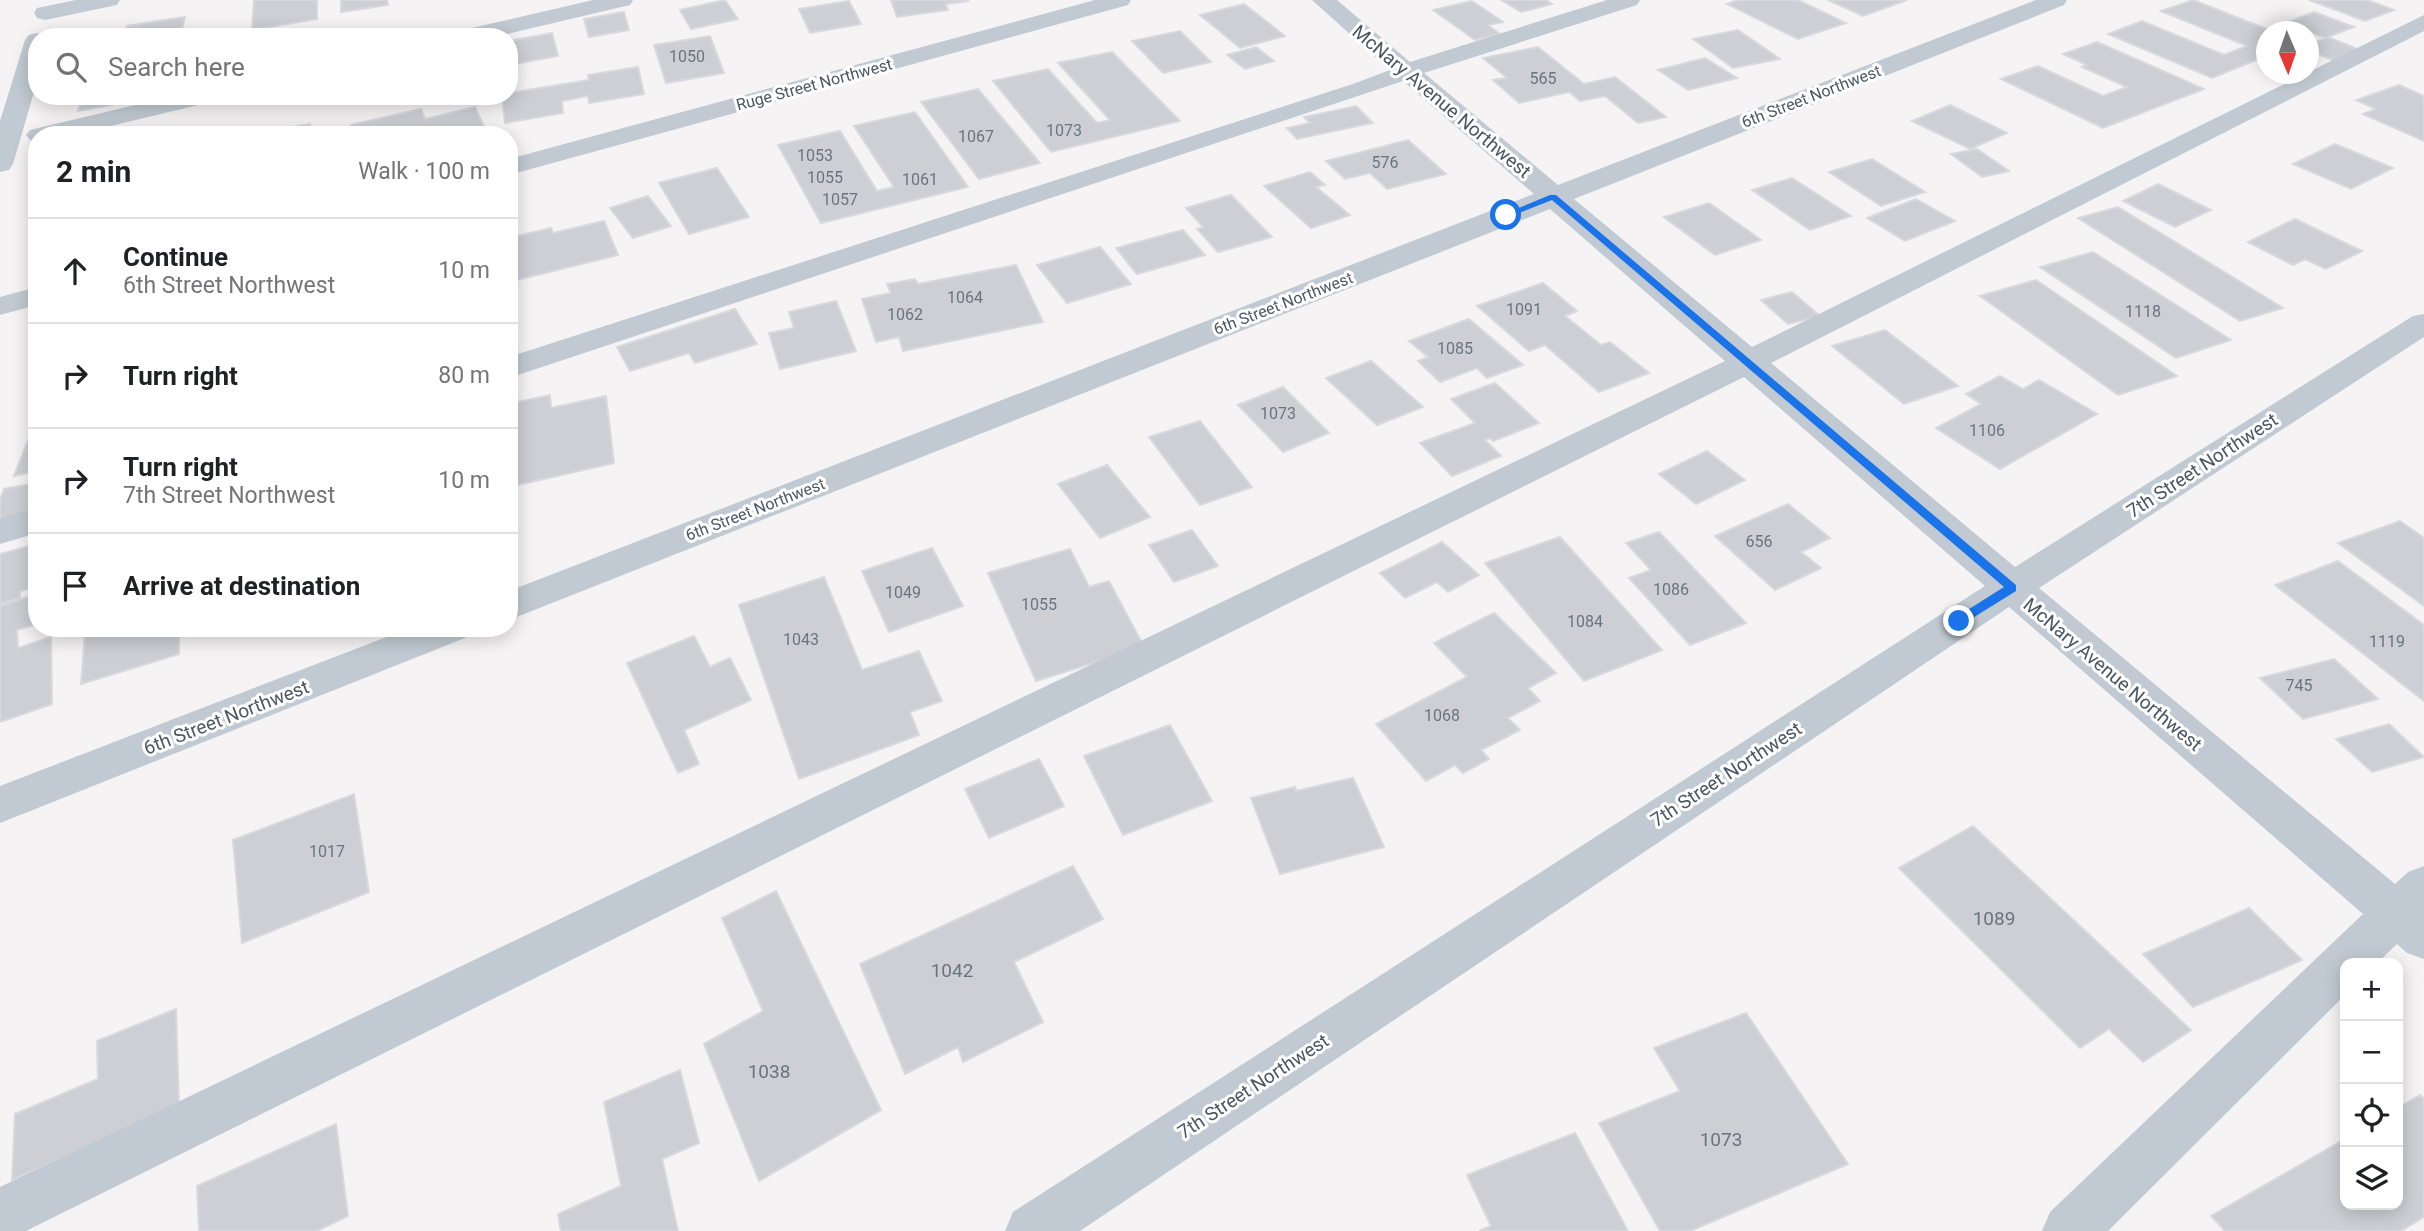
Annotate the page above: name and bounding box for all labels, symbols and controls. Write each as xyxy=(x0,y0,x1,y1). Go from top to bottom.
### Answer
street label: McNary Avenue Northwest xyxy=(1348,20,1536,183)
north arrow xyxy=(2256,21,2319,84)
search box xyxy=(28,28,518,105)
house number: 1050 xyxy=(669,47,705,66)
icon: search xyxy=(52,48,90,86)
text: Search here xyxy=(108,52,245,82)
street label: Ruge Street Northwest xyxy=(734,55,894,114)
street label: 6th Street Northwest xyxy=(1739,61,1883,132)
house number: 565 xyxy=(1530,69,1556,88)
house number: 1073 xyxy=(1046,121,1082,140)
house number: 1067 xyxy=(958,127,994,146)
house number: 1053 xyxy=(797,146,833,165)
house number: 576 xyxy=(1372,153,1398,172)
text: 2 min xyxy=(56,154,131,189)
text: Walk · 100 m xyxy=(358,158,490,185)
house number: 1055 xyxy=(807,168,843,187)
house number: 1061 xyxy=(902,170,938,189)
house number: 1057 xyxy=(822,190,858,209)
route start xyxy=(1490,199,1521,230)
text: Continue xyxy=(123,242,228,272)
icon: ahead xyxy=(56,252,94,290)
text: 10 m xyxy=(438,257,490,284)
street label: 6th Street Northwest xyxy=(1211,268,1355,339)
text: 6th Street Northwest xyxy=(123,272,335,299)
house number: 1064 xyxy=(947,288,983,307)
house number: 1091 xyxy=(1506,300,1542,319)
house number: 1118 xyxy=(2125,302,2161,321)
house number: 1062 xyxy=(887,305,923,324)
house number: 1085 xyxy=(1437,339,1473,358)
icon: right xyxy=(56,357,94,395)
text: Turn right xyxy=(123,361,238,391)
text: 80 m xyxy=(438,362,490,389)
house number: 1073 xyxy=(1260,404,1296,423)
street label: 7th Street Northwest xyxy=(2123,408,2282,523)
house number: 1106 xyxy=(1969,421,2005,440)
text: Turn right xyxy=(123,452,238,482)
icon: right xyxy=(56,462,94,500)
text: 10 m xyxy=(438,467,490,494)
street label: 6th Street Northwest xyxy=(683,474,827,545)
text: 7th Street Northwest xyxy=(123,482,335,509)
house number: 656 xyxy=(1746,532,1772,551)
icon: arrive xyxy=(56,567,94,605)
text: Arrive at destination xyxy=(123,571,360,601)
house number: 1086 xyxy=(1653,580,1689,599)
house number: 1049 xyxy=(885,583,921,602)
street label: McNary Avenue Northwest xyxy=(2019,593,2207,756)
house number: 1055 xyxy=(1021,595,1057,614)
route end xyxy=(1943,605,1974,636)
house number: 1084 xyxy=(1567,612,1603,631)
house number: 1043 xyxy=(783,630,819,649)
house number: 1119 xyxy=(2369,632,2405,651)
street label: 6th Street Northwest xyxy=(140,675,312,760)
house number: 745 xyxy=(2286,676,2312,695)
house number: 1068 xyxy=(1424,706,1460,725)
street label: 7th Street Northwest xyxy=(1647,717,1806,832)
house number: 1017 xyxy=(309,842,345,861)
house number: 1089 xyxy=(1973,907,2015,930)
map controls xyxy=(2340,958,2403,1210)
button: + xyxy=(2340,958,2403,1021)
house number: 1042 xyxy=(931,959,973,982)
button: − xyxy=(2340,1021,2403,1084)
street label: 7th Street Northwest xyxy=(1174,1029,1333,1144)
house number: 1038 xyxy=(748,1060,790,1083)
button: locate xyxy=(2340,1084,2403,1147)
house number: 1073 xyxy=(1700,1128,1742,1151)
button: layers xyxy=(2340,1147,2403,1210)

